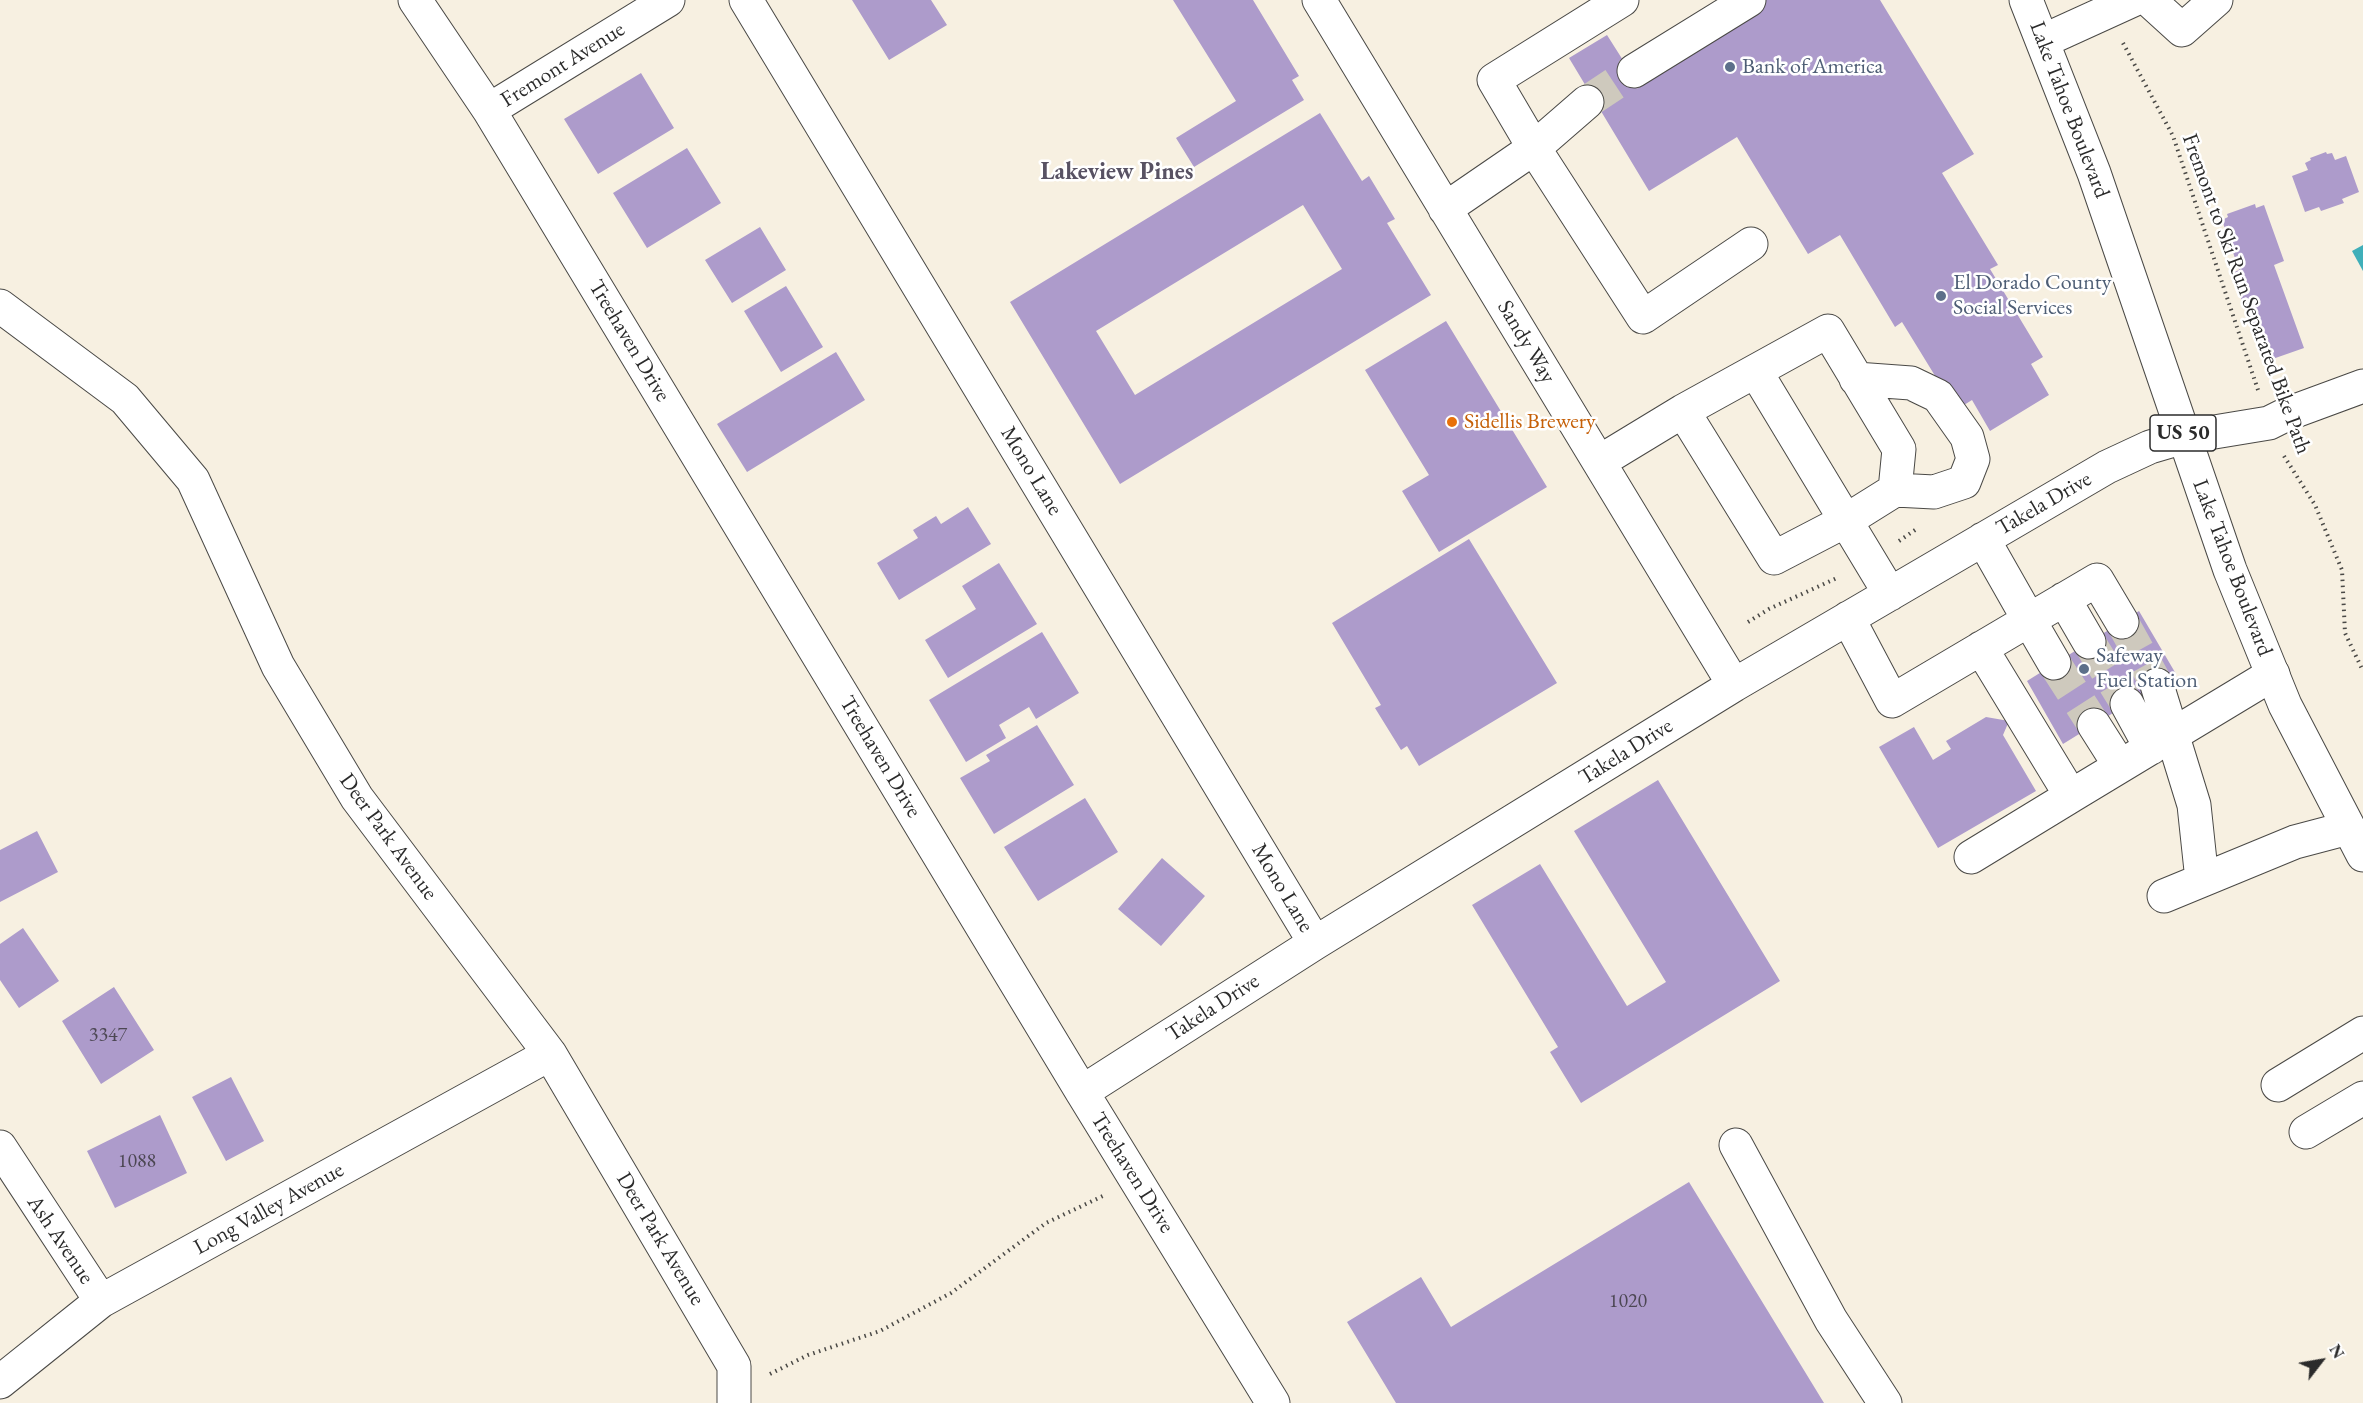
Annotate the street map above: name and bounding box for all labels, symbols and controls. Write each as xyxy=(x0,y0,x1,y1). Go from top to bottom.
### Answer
street label: Fremont Avenue xyxy=(496,16,630,114)
street label: Lake Tahoe Boulevard xyxy=(2023,18,2115,202)
place label: Bank of America xyxy=(1742,54,1883,80)
marker: Bank of America xyxy=(1723,60,1737,74)
street label: Fremont to Ski Run Separated Bike Path xyxy=(2176,130,2316,458)
district label: Lakeview Pines xyxy=(1041,158,1193,186)
place label: El Dorado County Social Services xyxy=(1953,270,2111,322)
street label: Treehaven Drive xyxy=(582,275,676,407)
marker: El Dorado County Social Services xyxy=(1934,289,1948,303)
street label: Sandy Way xyxy=(1491,296,1561,388)
place label: Sidellis Brewery xyxy=(1464,409,1596,435)
marker: Sidellis Brewery xyxy=(1445,415,1459,429)
road number: US 50 xyxy=(2150,415,2216,451)
street label: Mono Lane xyxy=(994,422,1068,520)
street label: Takela Drive xyxy=(1992,466,2096,542)
street label: Lake Tahoe Boulevard xyxy=(2186,476,2278,660)
place label: Safeway Fuel Station xyxy=(2096,643,2198,694)
marker: Safeway Fuel Station xyxy=(2077,662,2091,676)
street label: Treehaven Drive xyxy=(833,691,927,823)
street label: Takela Drive xyxy=(1574,713,1678,791)
street label: Deer Park Avenue xyxy=(333,768,443,906)
street label: Mono Lane xyxy=(1245,839,1319,937)
street label: Takela Drive xyxy=(1162,968,1264,1048)
house number: 3347 xyxy=(89,1024,127,1048)
street label: Treehaven Drive xyxy=(1084,1108,1180,1238)
house number: 1088 xyxy=(118,1150,156,1174)
street label: Long Valley Avenue xyxy=(190,1157,348,1261)
street label: Deer Park Avenue xyxy=(610,1168,710,1310)
street label: Ash Avenue xyxy=(21,1191,99,1289)
house number: 1020 xyxy=(1609,1290,1647,1314)
north arrow xyxy=(2291,1331,2351,1391)
text: N xyxy=(2325,1341,2349,1362)

